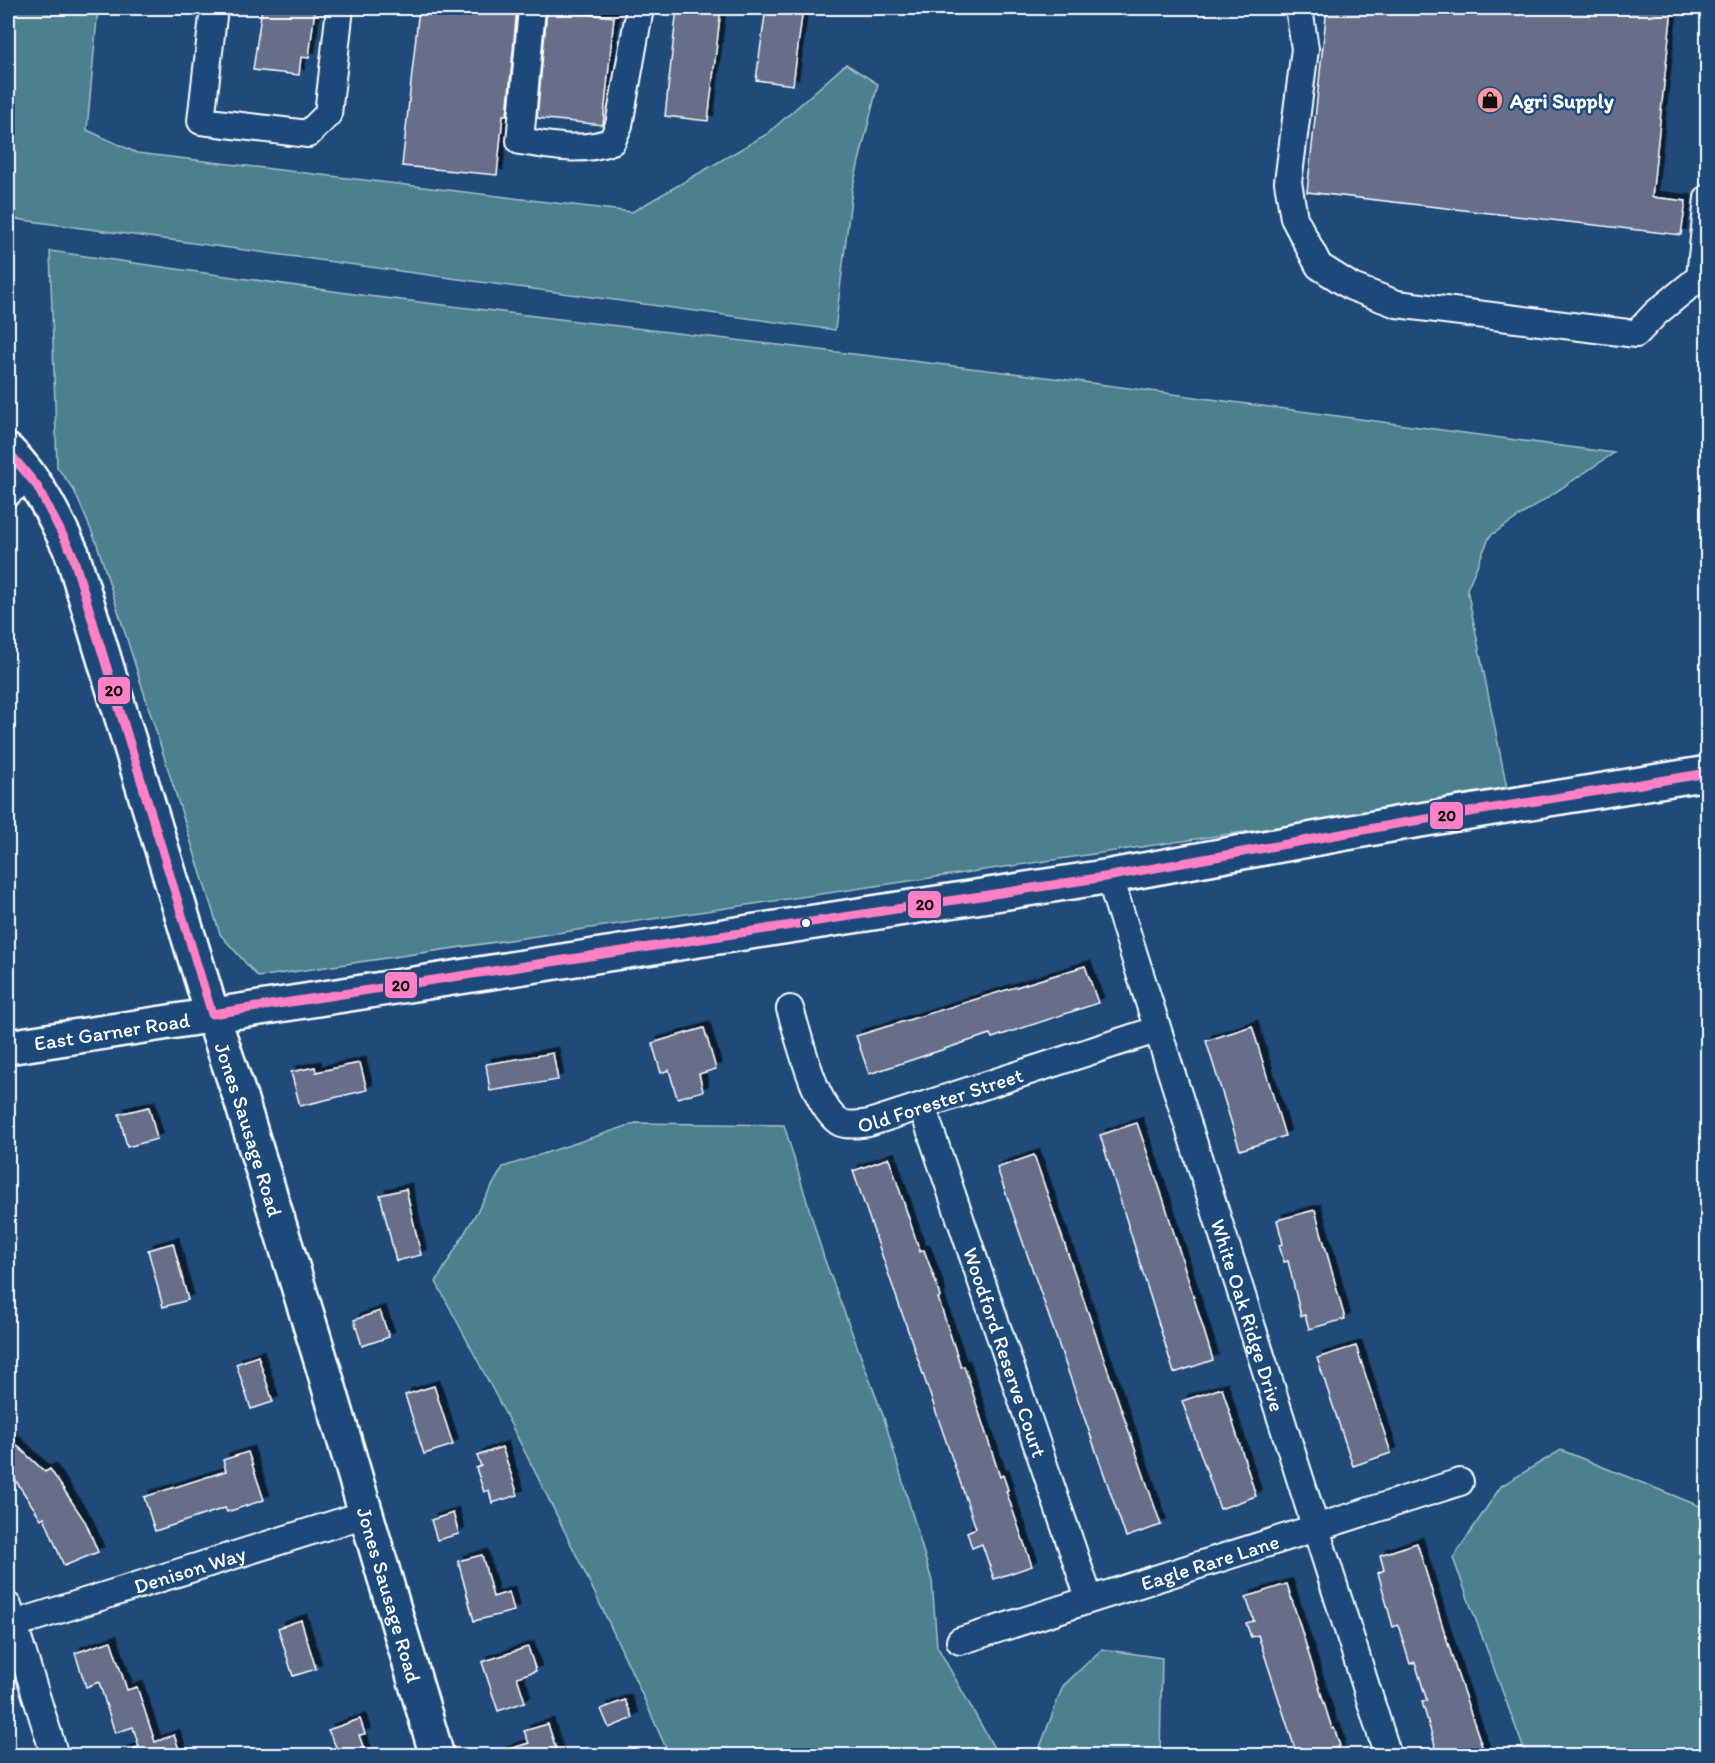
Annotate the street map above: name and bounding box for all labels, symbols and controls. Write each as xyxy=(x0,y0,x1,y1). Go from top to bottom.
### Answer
shop icon: Agri Supply xyxy=(1475,85,1505,115)
place label: Agri Supply xyxy=(1509,88,1615,114)
line badge: 20 xyxy=(97,676,131,705)
text: 20 xyxy=(105,681,123,700)
line badge: 20 xyxy=(1429,801,1464,830)
text: 20 xyxy=(1438,806,1456,825)
line badge: 20 xyxy=(907,890,942,919)
text: 20 xyxy=(916,895,934,914)
unlabelled marker xyxy=(800,917,812,929)
line badge: 20 xyxy=(384,971,418,999)
text: 20 xyxy=(392,976,410,995)
street label: East Garner Road xyxy=(32,1006,192,1055)
street label: Jones Sausage Road xyxy=(210,1039,288,1219)
street label: Old Forester Street xyxy=(856,1061,1026,1137)
street label: White Oak Ridge Drive xyxy=(1206,1216,1290,1414)
street label: Woodford Reserve Court xyxy=(958,1244,1053,1460)
street label: Jones Sausage Road xyxy=(352,1504,427,1685)
street label: Eagle Rare Lane xyxy=(1137,1528,1282,1595)
street label: Denison Way xyxy=(131,1540,249,1598)

